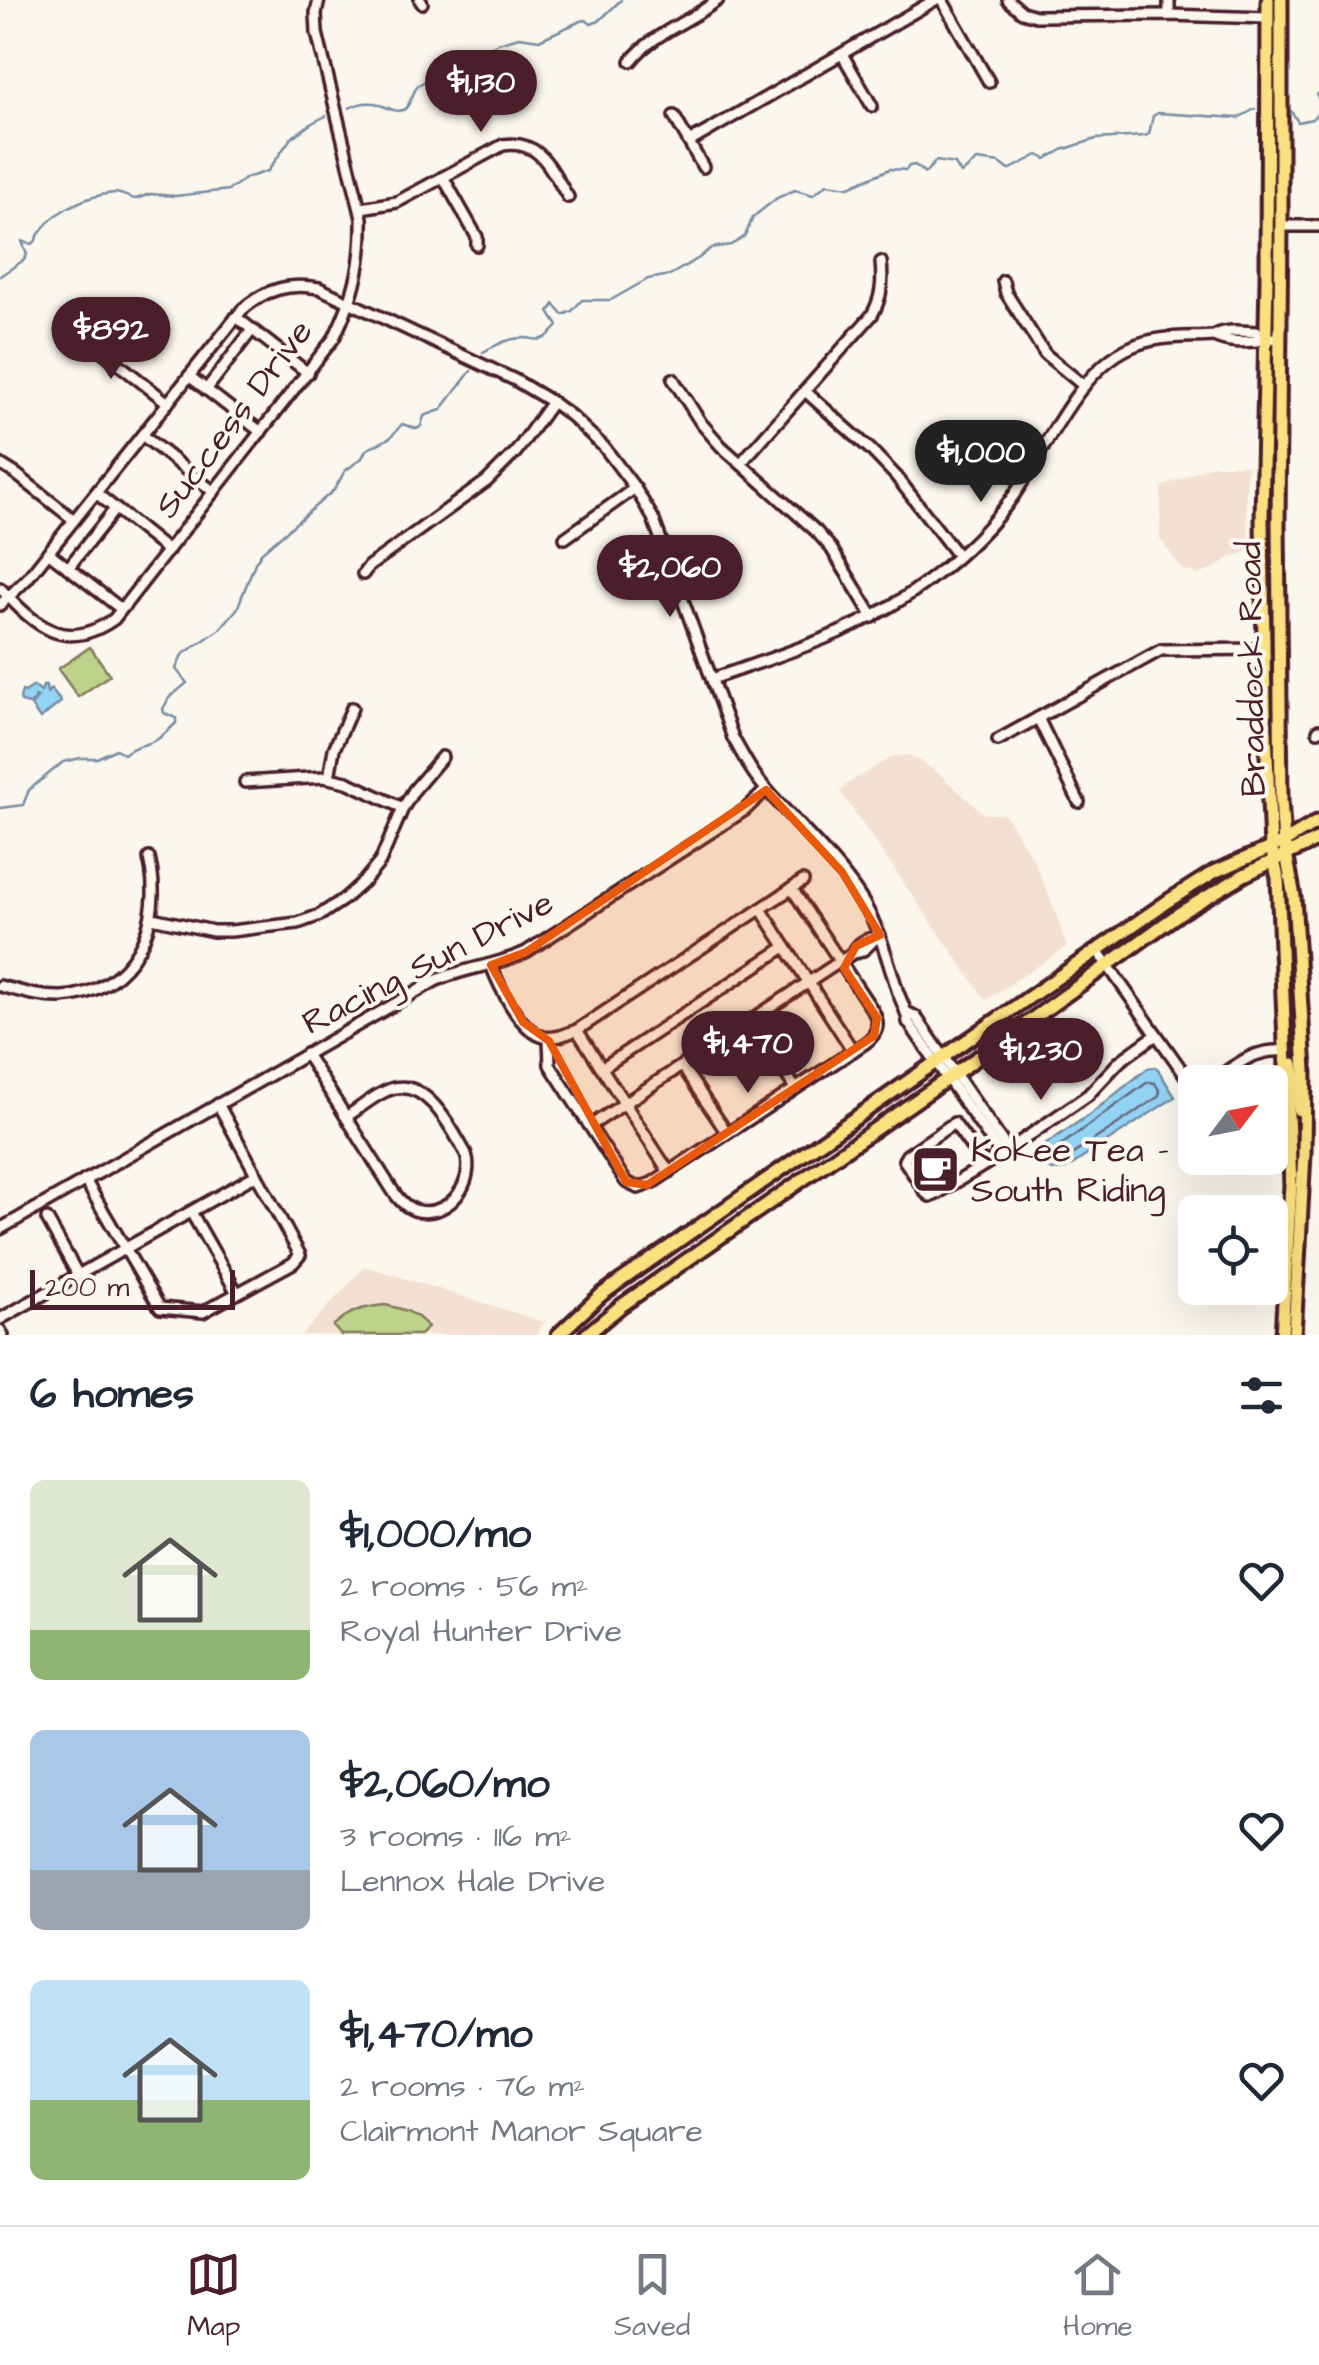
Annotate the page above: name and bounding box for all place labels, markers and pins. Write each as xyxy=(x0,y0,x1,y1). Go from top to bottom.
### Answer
pin: $1,130 xyxy=(400,50,562,135)
pin: $892 xyxy=(52,297,170,382)
pin: $1,000 xyxy=(900,420,1062,505)
pin: $2,060 xyxy=(589,535,751,620)
pin: $1,470 xyxy=(667,1011,829,1096)
pin: $1,230 xyxy=(960,1018,1122,1103)
place label: Kokee Tea - South Riding xyxy=(971,1126,1169,1217)
cafe icon: Kokee Tea - South Riding xyxy=(910,1144,962,1196)

